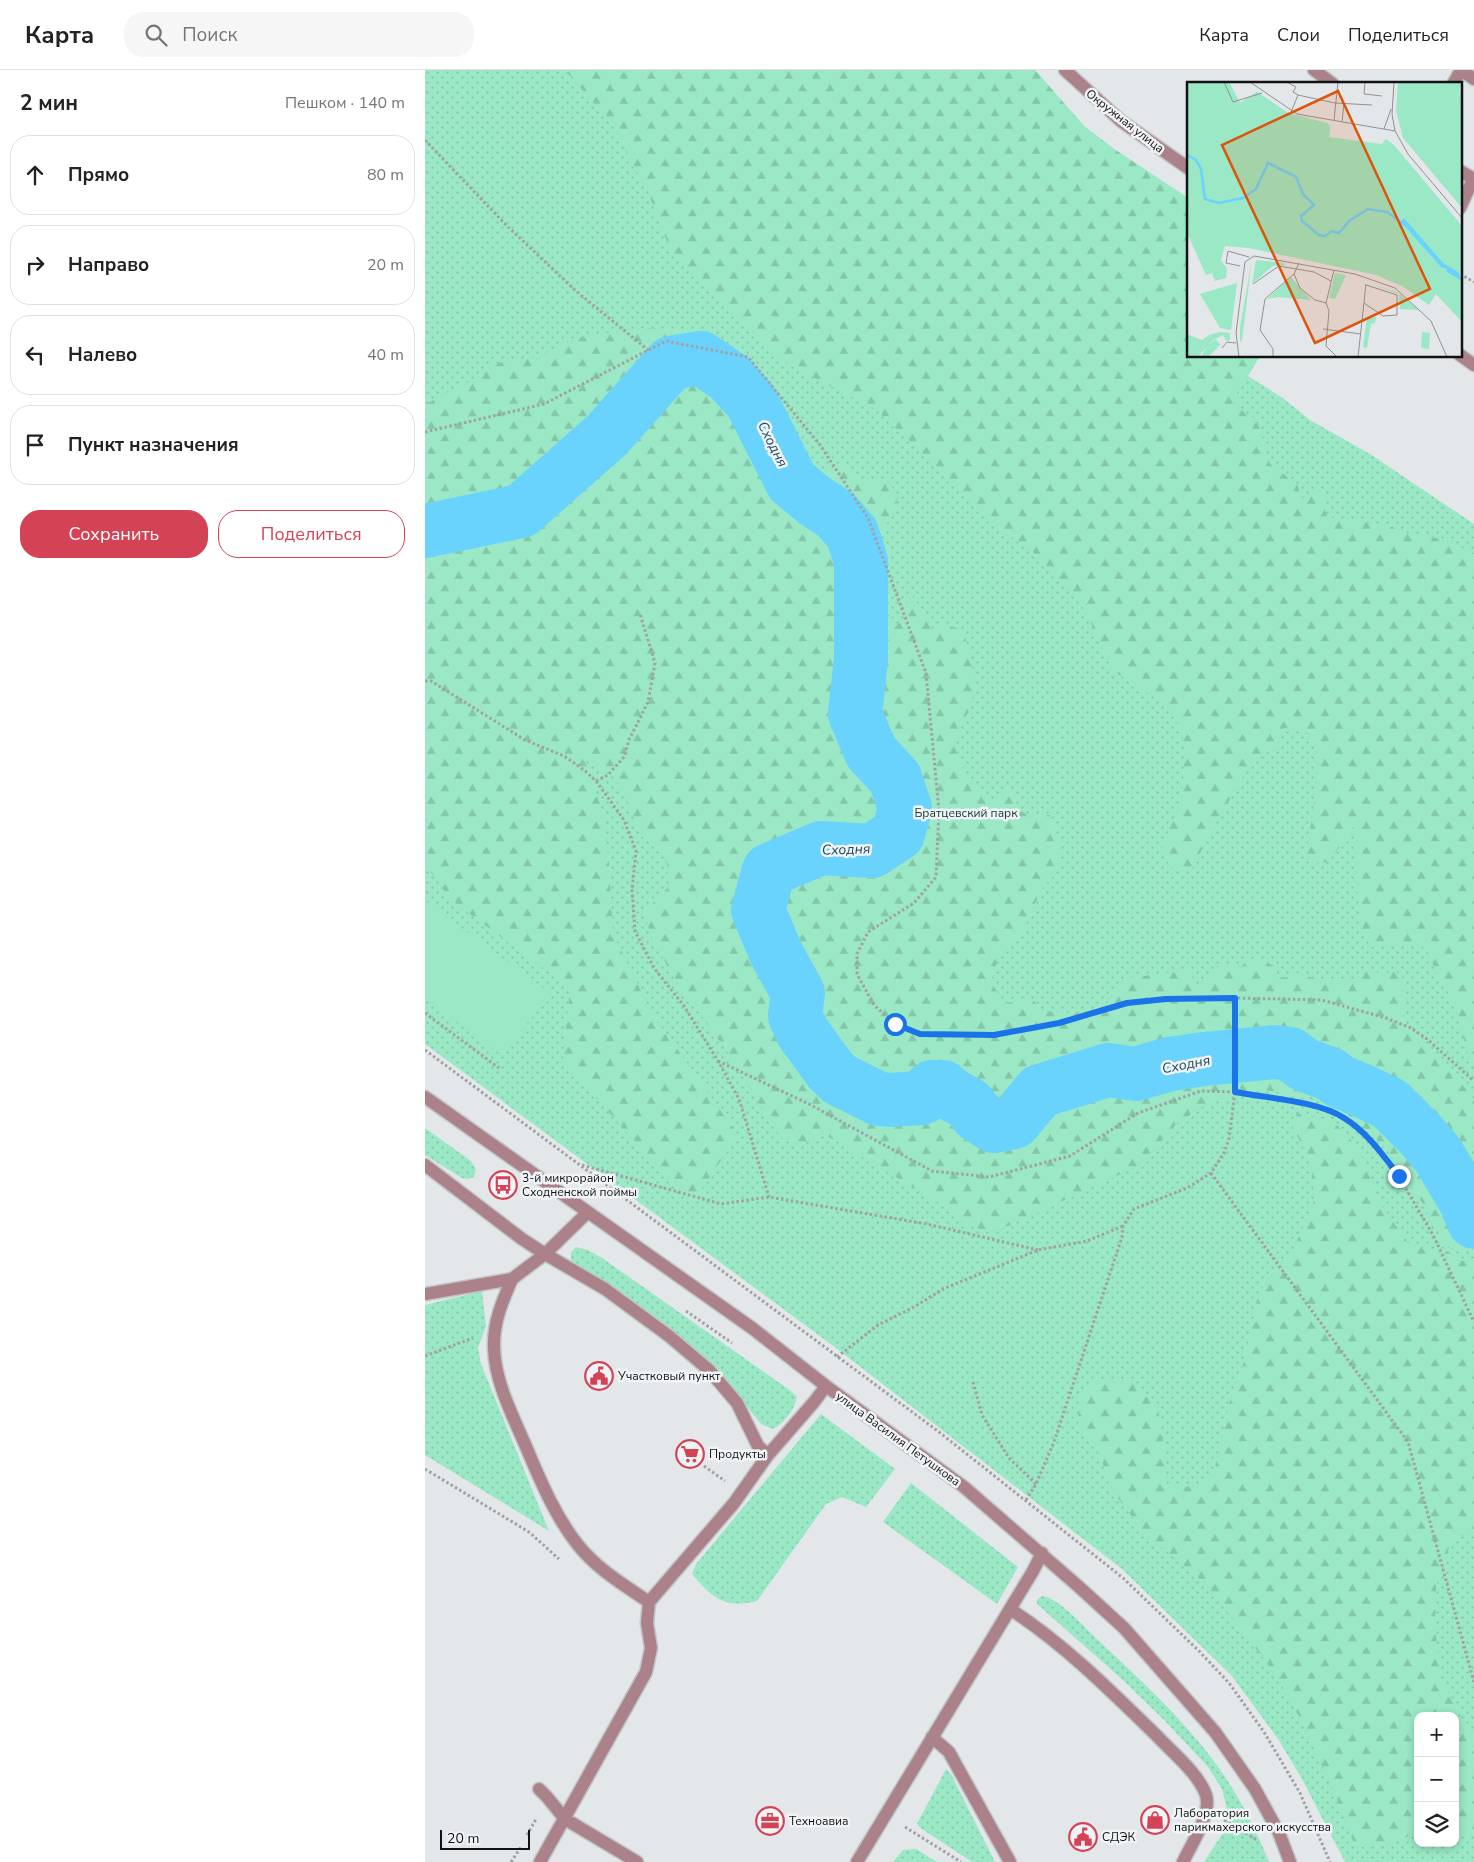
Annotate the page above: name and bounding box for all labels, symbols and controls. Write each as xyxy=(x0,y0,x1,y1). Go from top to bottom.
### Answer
search box xyxy=(124,12,474,57)
text: Карта xyxy=(25,19,94,51)
icon: search xyxy=(142,21,170,49)
text: Поиск xyxy=(182,22,237,48)
text: Карта xyxy=(1199,23,1249,47)
text: Слои xyxy=(1277,23,1320,47)
text: Поделиться xyxy=(1348,23,1449,47)
inset map xyxy=(1187,82,1461,358)
street label: Окружная улица xyxy=(1083,86,1167,156)
text: 2 мин xyxy=(20,89,78,117)
text: Пешком · 140 m xyxy=(285,92,405,114)
icon: ahead xyxy=(21,161,49,189)
text: Прямо xyxy=(68,162,129,188)
text: 80 m xyxy=(367,164,404,186)
icon: right xyxy=(21,251,49,279)
text: Направо xyxy=(68,252,149,278)
text: 20 m xyxy=(367,254,404,276)
icon: left xyxy=(21,341,49,369)
text: Налево xyxy=(68,342,137,368)
text: 40 m xyxy=(367,344,404,366)
water label: Сходня xyxy=(753,418,792,470)
icon: arrive xyxy=(21,431,49,459)
text: Пункт назначения xyxy=(68,432,239,458)
button: Сохранить xyxy=(20,510,208,558)
button: Поделиться xyxy=(218,510,405,558)
park label: Братцевский парк xyxy=(914,805,1018,821)
water label: Сходня xyxy=(821,839,871,860)
route start xyxy=(884,1013,907,1036)
water label: Сходня xyxy=(1160,1051,1212,1078)
route end xyxy=(1388,1165,1411,1188)
bus stop icon: 3-й микрорайон Сходненской поймы xyxy=(488,1170,518,1200)
place label: 3-й микрорайон Сходненской поймы xyxy=(522,1170,637,1200)
public building icon: Участковый пункт xyxy=(584,1361,614,1391)
place label: Участковый пункт xyxy=(617,1368,721,1384)
street label: улица Василия Петушкова xyxy=(833,1388,963,1490)
supermarket icon: Продукты xyxy=(675,1439,705,1469)
place label: Продукты xyxy=(709,1446,766,1462)
map controls xyxy=(1414,1712,1459,1847)
button: + xyxy=(1414,1712,1459,1757)
button: − xyxy=(1414,1757,1459,1802)
button: layers xyxy=(1414,1802,1459,1847)
shop icon: Лаборатория парикмахерского искусства xyxy=(1140,1805,1170,1835)
place label: Лаборатория парикмахерского искусства xyxy=(1174,1805,1331,1835)
office icon: Техноавиа xyxy=(755,1806,785,1836)
place label: Техноавиа xyxy=(789,1813,848,1829)
public building icon: СДЭК xyxy=(1068,1822,1098,1852)
scale bar xyxy=(440,1827,530,1850)
text: 20 m xyxy=(447,1829,479,1848)
place label: СДЭК xyxy=(1102,1829,1135,1845)

